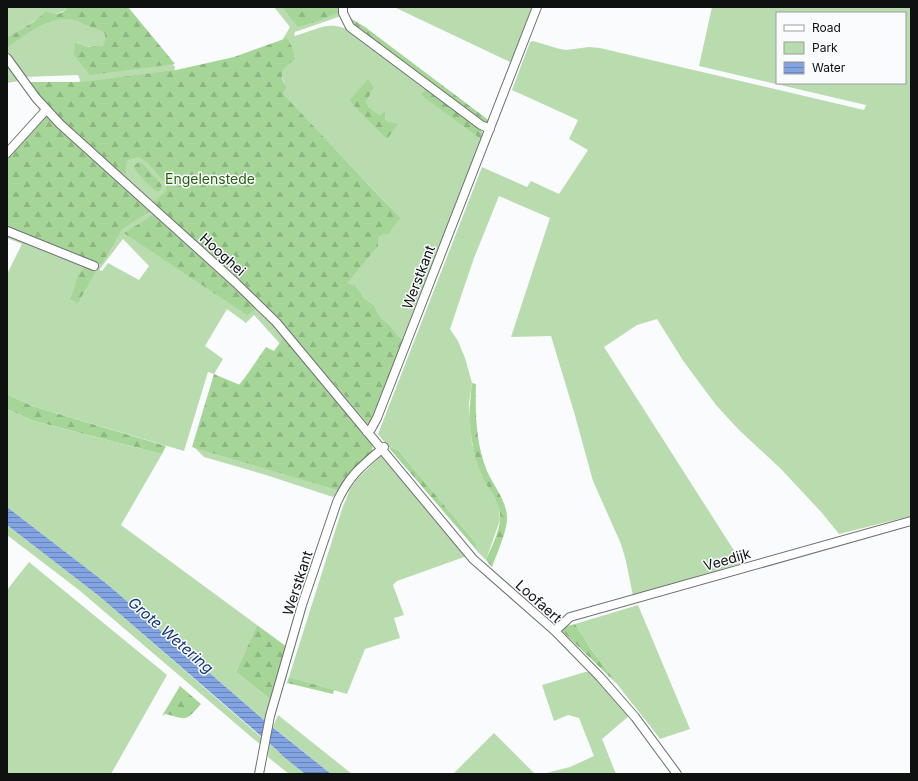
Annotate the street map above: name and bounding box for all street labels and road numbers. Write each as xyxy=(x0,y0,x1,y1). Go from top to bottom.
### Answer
street label: Hooghei xyxy=(197,229,249,279)
street label: Werstkant xyxy=(398,242,438,311)
street label: Veedijk xyxy=(701,544,753,574)
street label: Werstkant xyxy=(279,548,316,617)
street label: Loofaert xyxy=(513,576,566,626)

